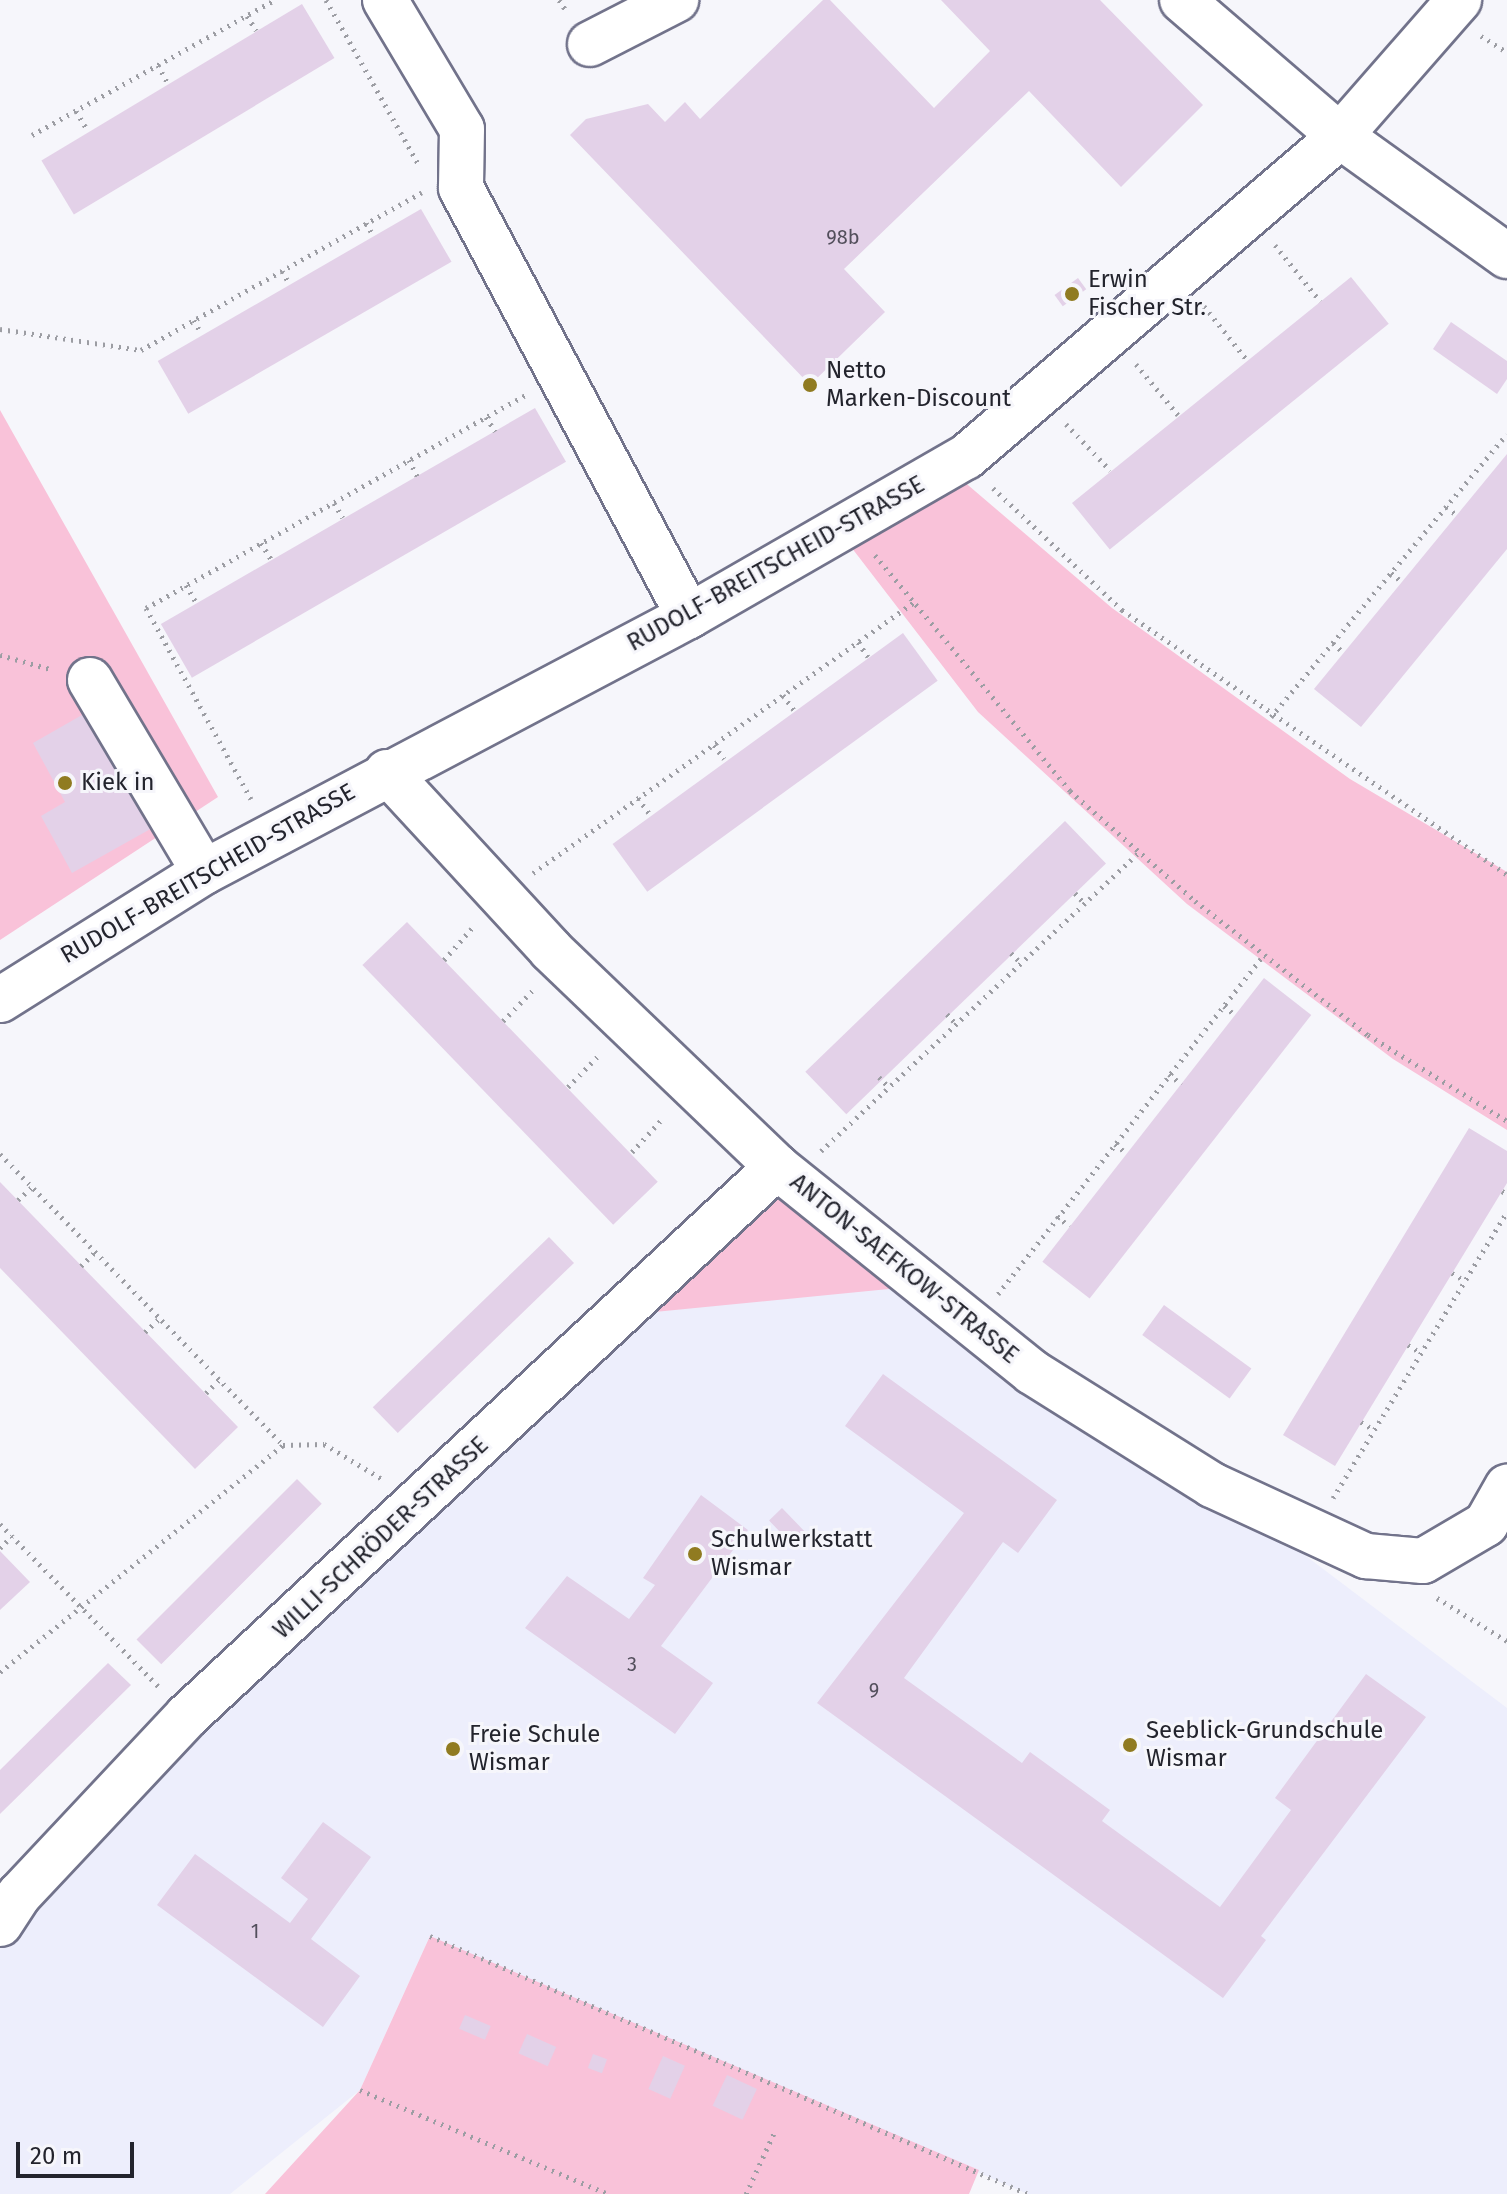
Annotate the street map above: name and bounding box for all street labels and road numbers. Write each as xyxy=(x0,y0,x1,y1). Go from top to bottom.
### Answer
street label: RUDOLF-BREITSCHEID-STRASSE xyxy=(622,470,930,658)
street label: RUDOLF-BREITSCHEID-STRASSE xyxy=(56,778,360,970)
street label: ANTON-SAEFKOW-STRASSE xyxy=(784,1168,1024,1370)
street label: WILLI-SCHRÖDER-STRASSE xyxy=(268,1431,494,1645)

